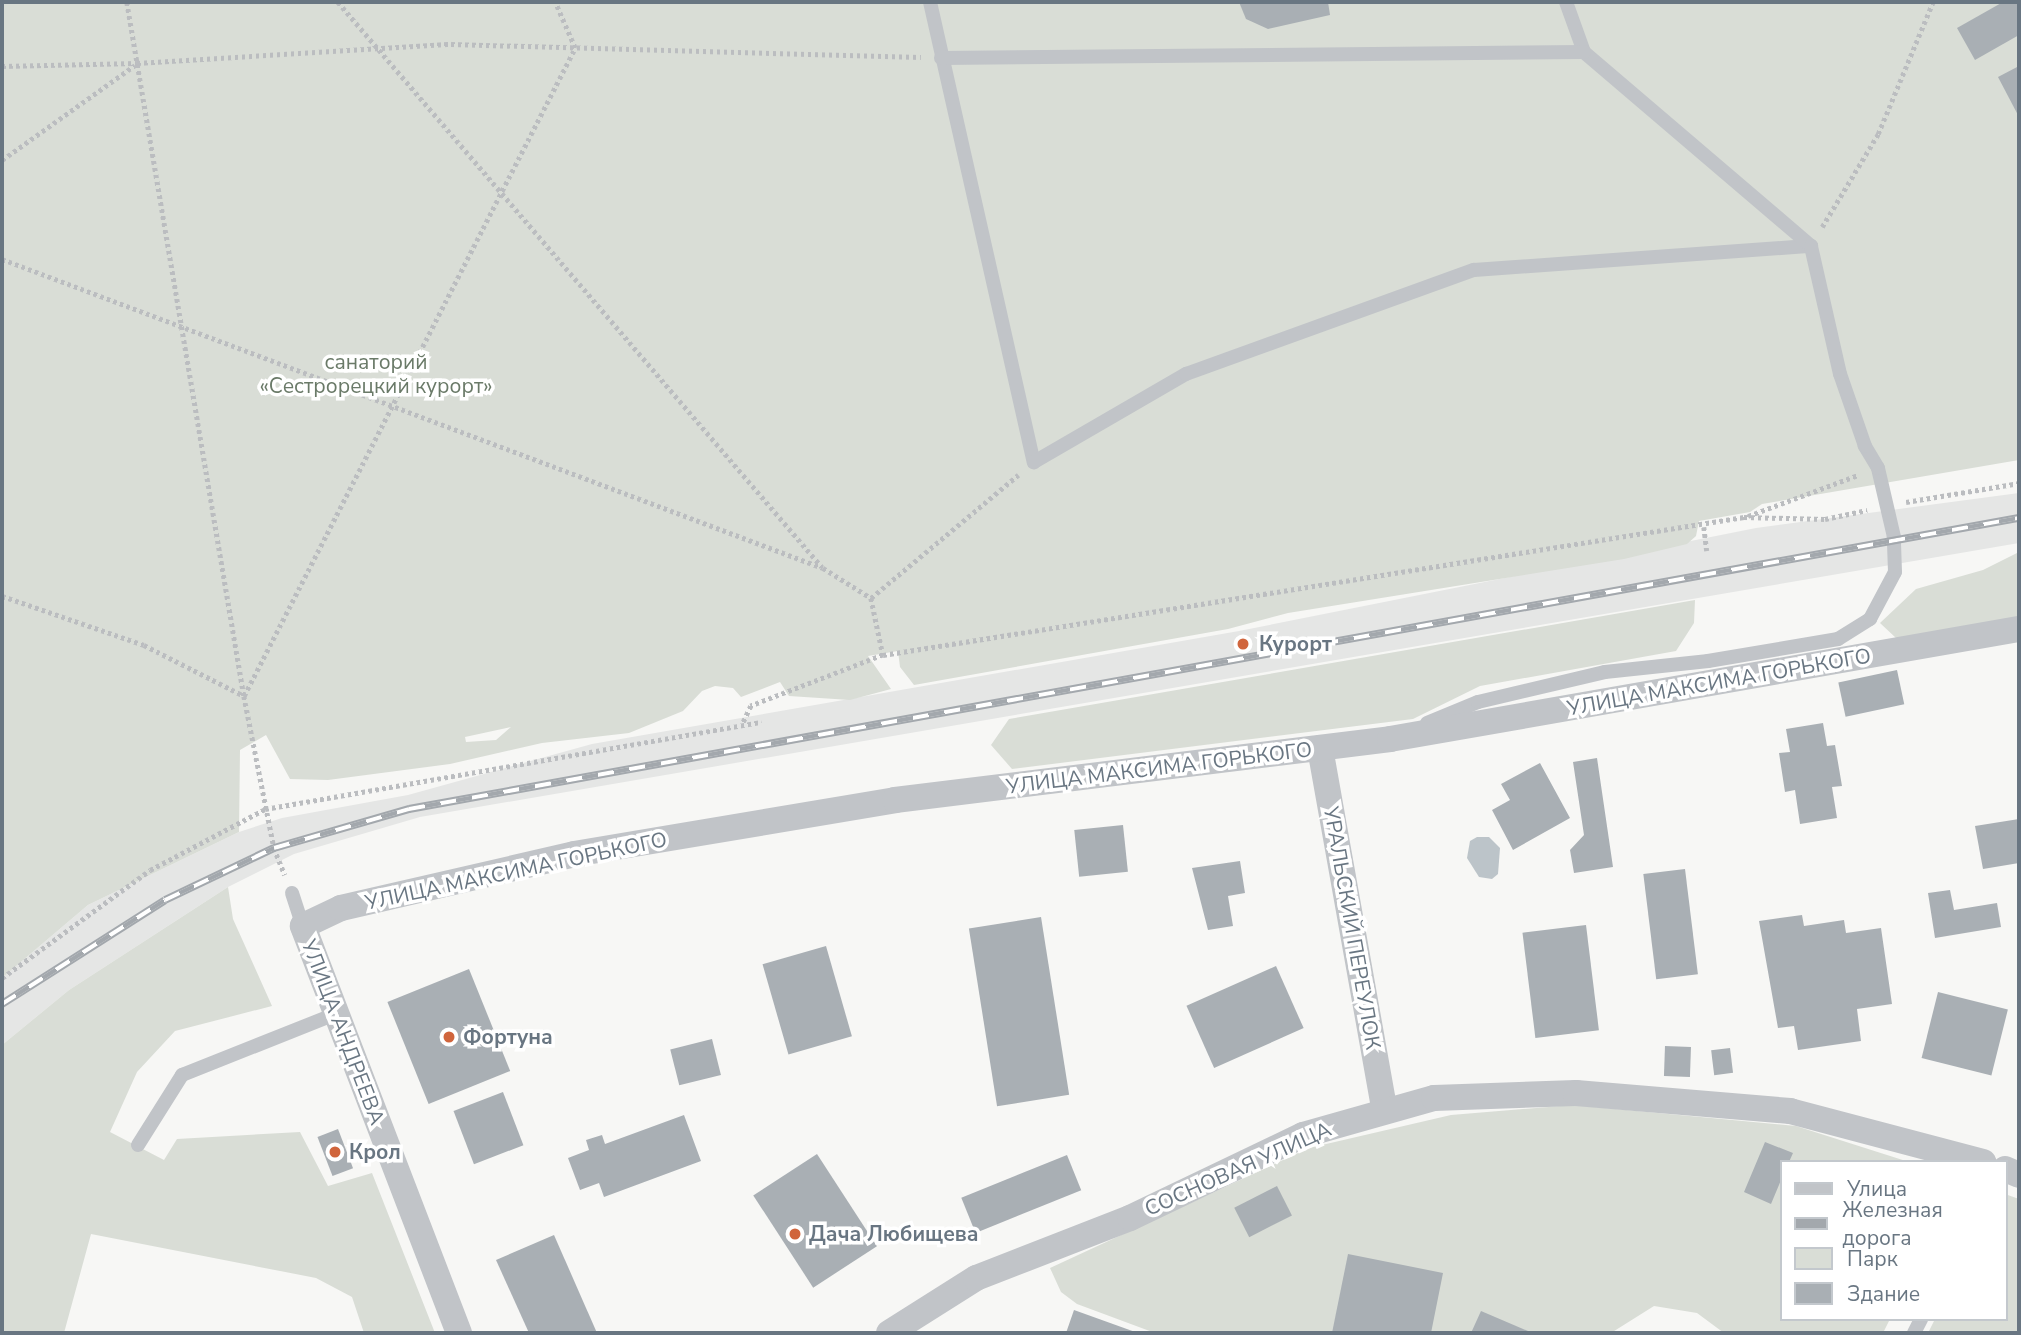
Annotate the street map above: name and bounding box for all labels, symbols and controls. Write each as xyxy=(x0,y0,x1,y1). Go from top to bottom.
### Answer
park label: санаторий «Сестрорецкий курорт» xyxy=(260,349,492,399)
place label: Курорт xyxy=(1259,631,1332,657)
marker: Курорт xyxy=(1233,634,1253,654)
street label: УЛИЦА МАКСИМА ГОРЬКОГО xyxy=(1565,643,1873,721)
street label: УЛИЦА МАКСИМА ГОРЬКОГО xyxy=(1005,737,1313,799)
street label: УРАЛЬСКИЙ ПЕРЕУЛОК xyxy=(1318,805,1386,1051)
street label: УЛИЦА МАКСИМА ГОРЬКОГО xyxy=(363,827,669,915)
street label: УЛИЦА АНДРЕЕВА xyxy=(296,936,390,1128)
place label: Фортуна xyxy=(463,1024,553,1050)
marker: Фортуна xyxy=(441,1029,457,1045)
street label: СОСНОВАЯ УЛИЦА xyxy=(1141,1117,1335,1221)
place label: Крол xyxy=(349,1139,401,1165)
marker: Крол xyxy=(327,1144,343,1160)
legend xyxy=(1780,1160,2007,1321)
text: Улица xyxy=(1847,1175,1907,1203)
text: Железная дорога xyxy=(1842,1196,1943,1252)
place label: Дача Любищева xyxy=(809,1221,979,1247)
marker: Дача Любищева xyxy=(787,1226,803,1242)
text: Парк xyxy=(1847,1245,1898,1273)
text: Здание xyxy=(1847,1280,1920,1308)

